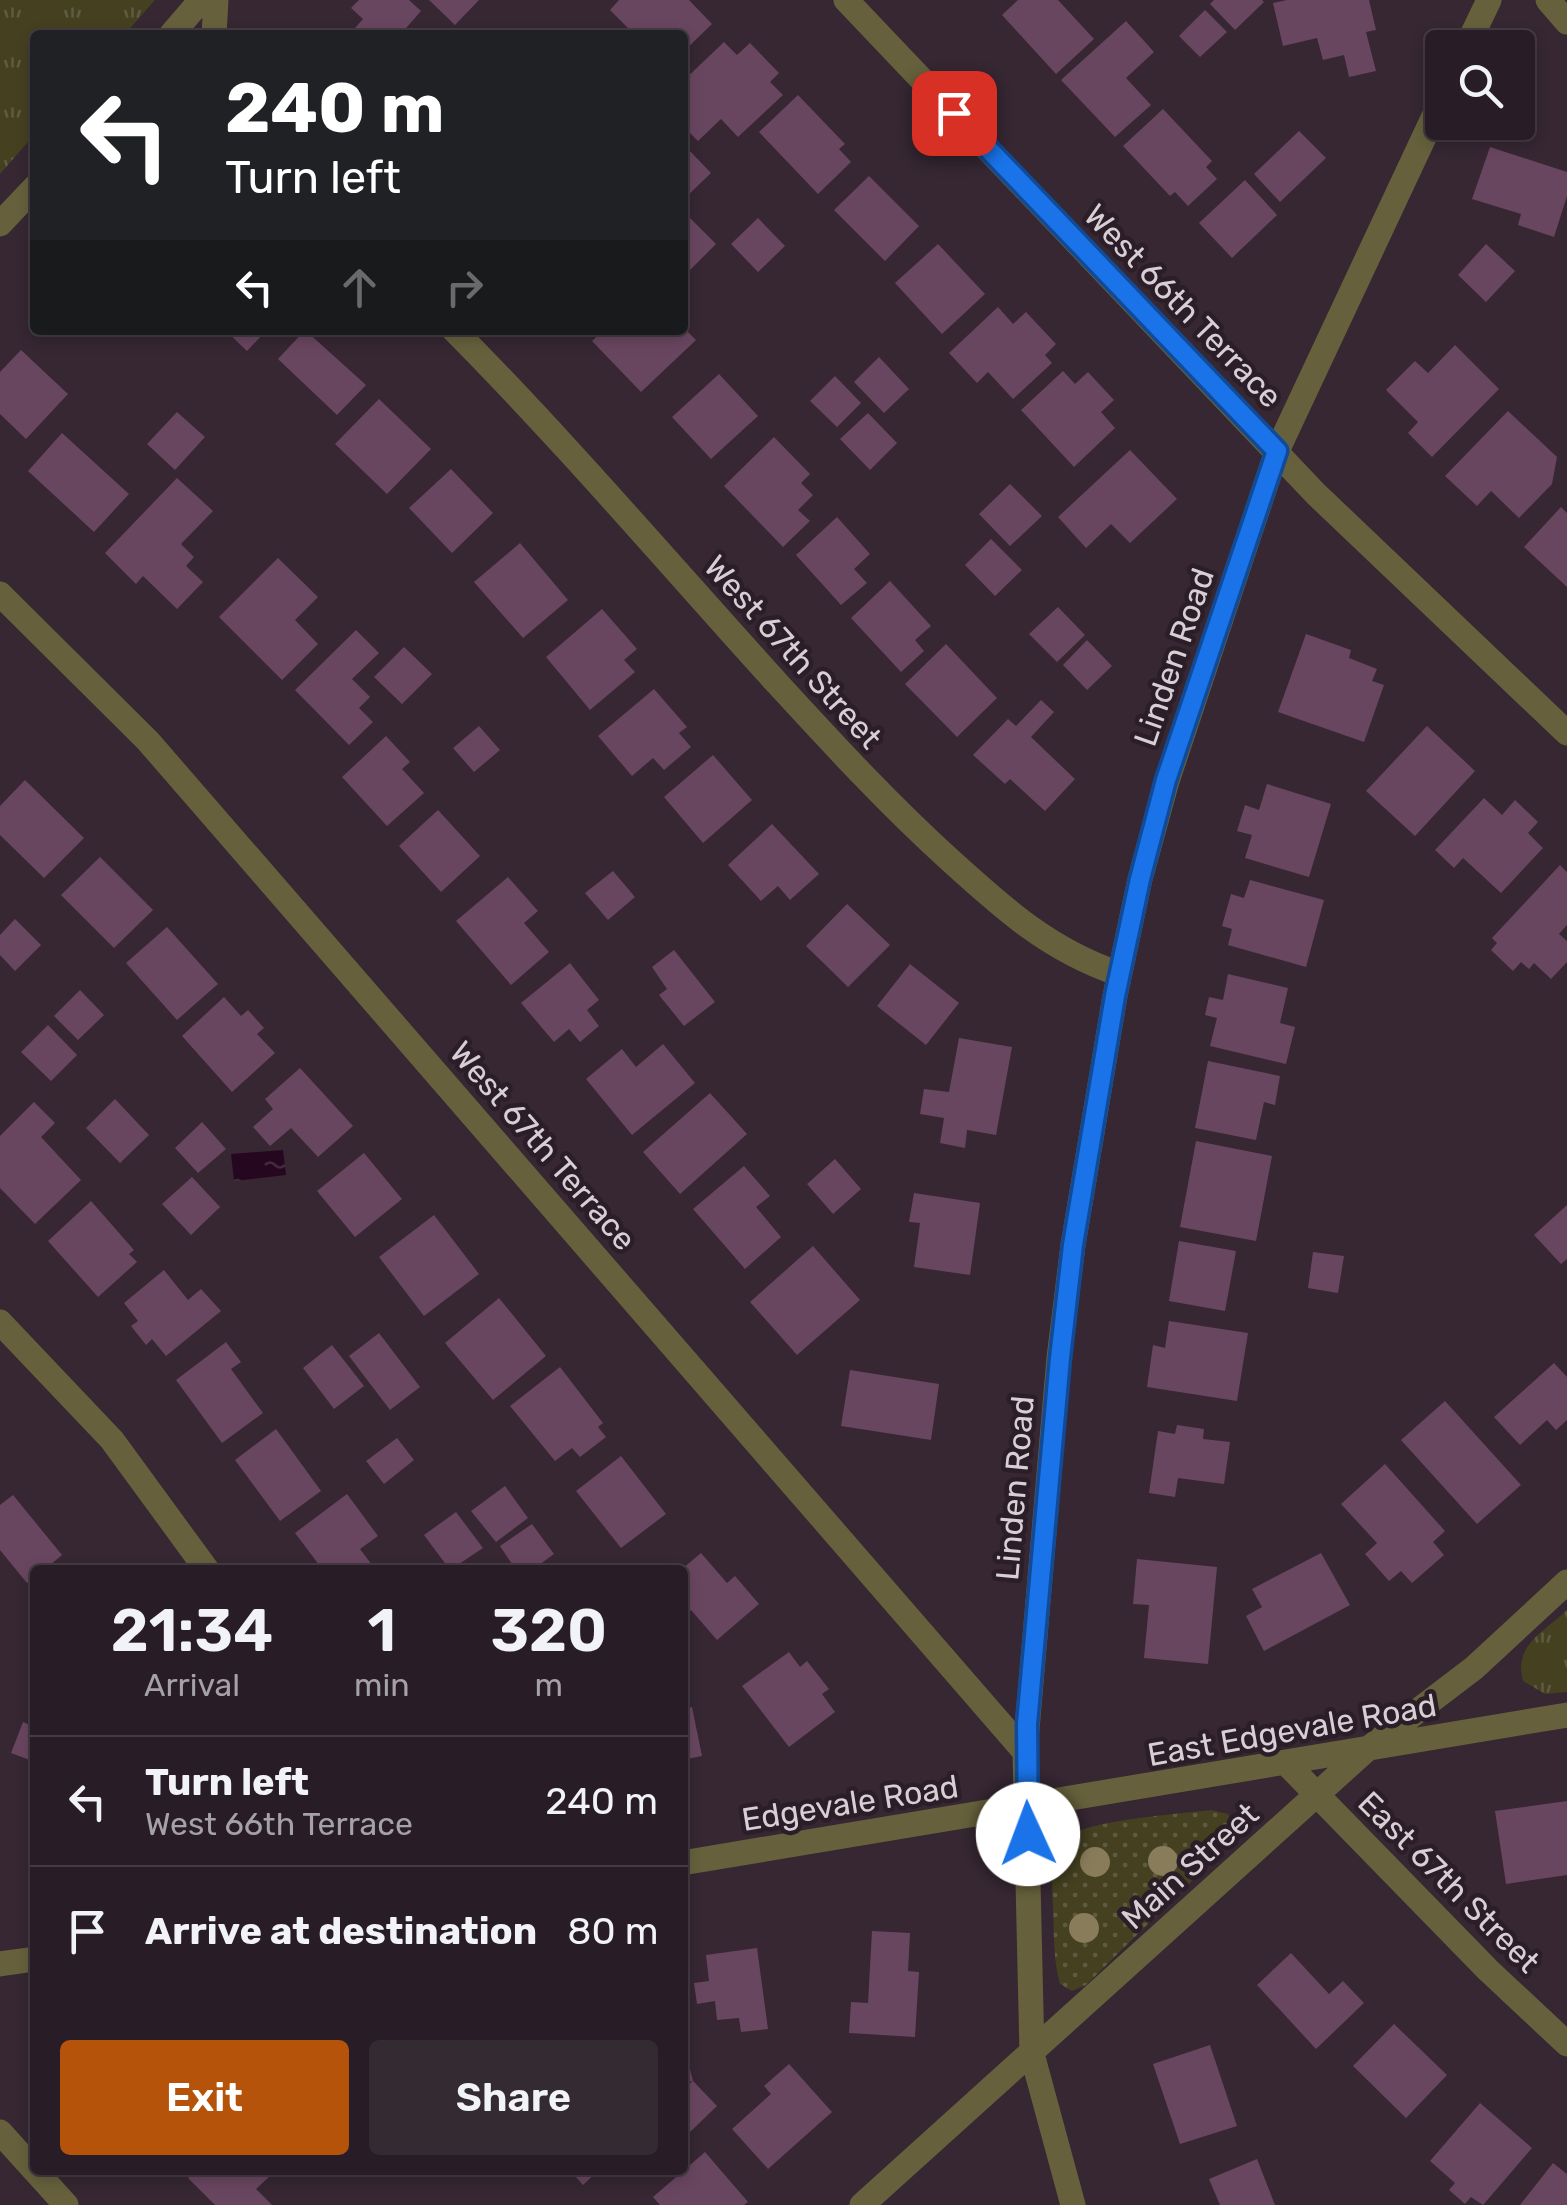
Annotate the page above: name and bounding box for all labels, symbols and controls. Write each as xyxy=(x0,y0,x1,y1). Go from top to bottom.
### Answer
map controls xyxy=(1425,30,1535,140)
button: search xyxy=(1425,30,1535,140)
text: 240 m xyxy=(225,67,445,150)
icon: left xyxy=(60,70,190,200)
pin xyxy=(912,71,997,156)
icon: arrive xyxy=(927,86,982,141)
text: Turn left xyxy=(225,151,401,204)
street label: West 66th Terrace xyxy=(1076,196,1290,416)
icon: left xyxy=(227,260,282,315)
icon: ahead xyxy=(332,260,387,315)
icon: right xyxy=(437,260,492,315)
street label: West 67th Street xyxy=(696,548,890,756)
street label: Linden Road xyxy=(1126,563,1222,751)
street label: West 67th Terrace xyxy=(442,1034,644,1258)
street label: Linden Road xyxy=(988,1394,1042,1582)
text: 21:34 xyxy=(111,1595,273,1666)
text: 1 xyxy=(367,1595,396,1666)
text: 320 xyxy=(490,1595,607,1666)
text: Arrival xyxy=(144,1666,240,1704)
text: min xyxy=(354,1666,410,1704)
text: m xyxy=(535,1666,563,1704)
street label: East Edgevale Road xyxy=(1145,1686,1439,1774)
text: Turn left xyxy=(145,1759,309,1805)
street label: Edgevale Road xyxy=(739,1767,961,1839)
icon: left xyxy=(60,1774,115,1829)
text: 240 m xyxy=(545,1778,658,1824)
position arrow xyxy=(976,1782,1080,1886)
street label: East 67th Street xyxy=(1350,1783,1548,1981)
street label: Main Street xyxy=(1114,1795,1266,1937)
text: West 66th Terrace xyxy=(145,1805,413,1843)
icon: arrive xyxy=(60,1904,115,1959)
text: Arrive at destination xyxy=(145,1908,537,1954)
text: 80 m xyxy=(567,1908,659,1954)
button: Exit xyxy=(60,2040,349,2155)
button: Share xyxy=(369,2040,658,2155)

